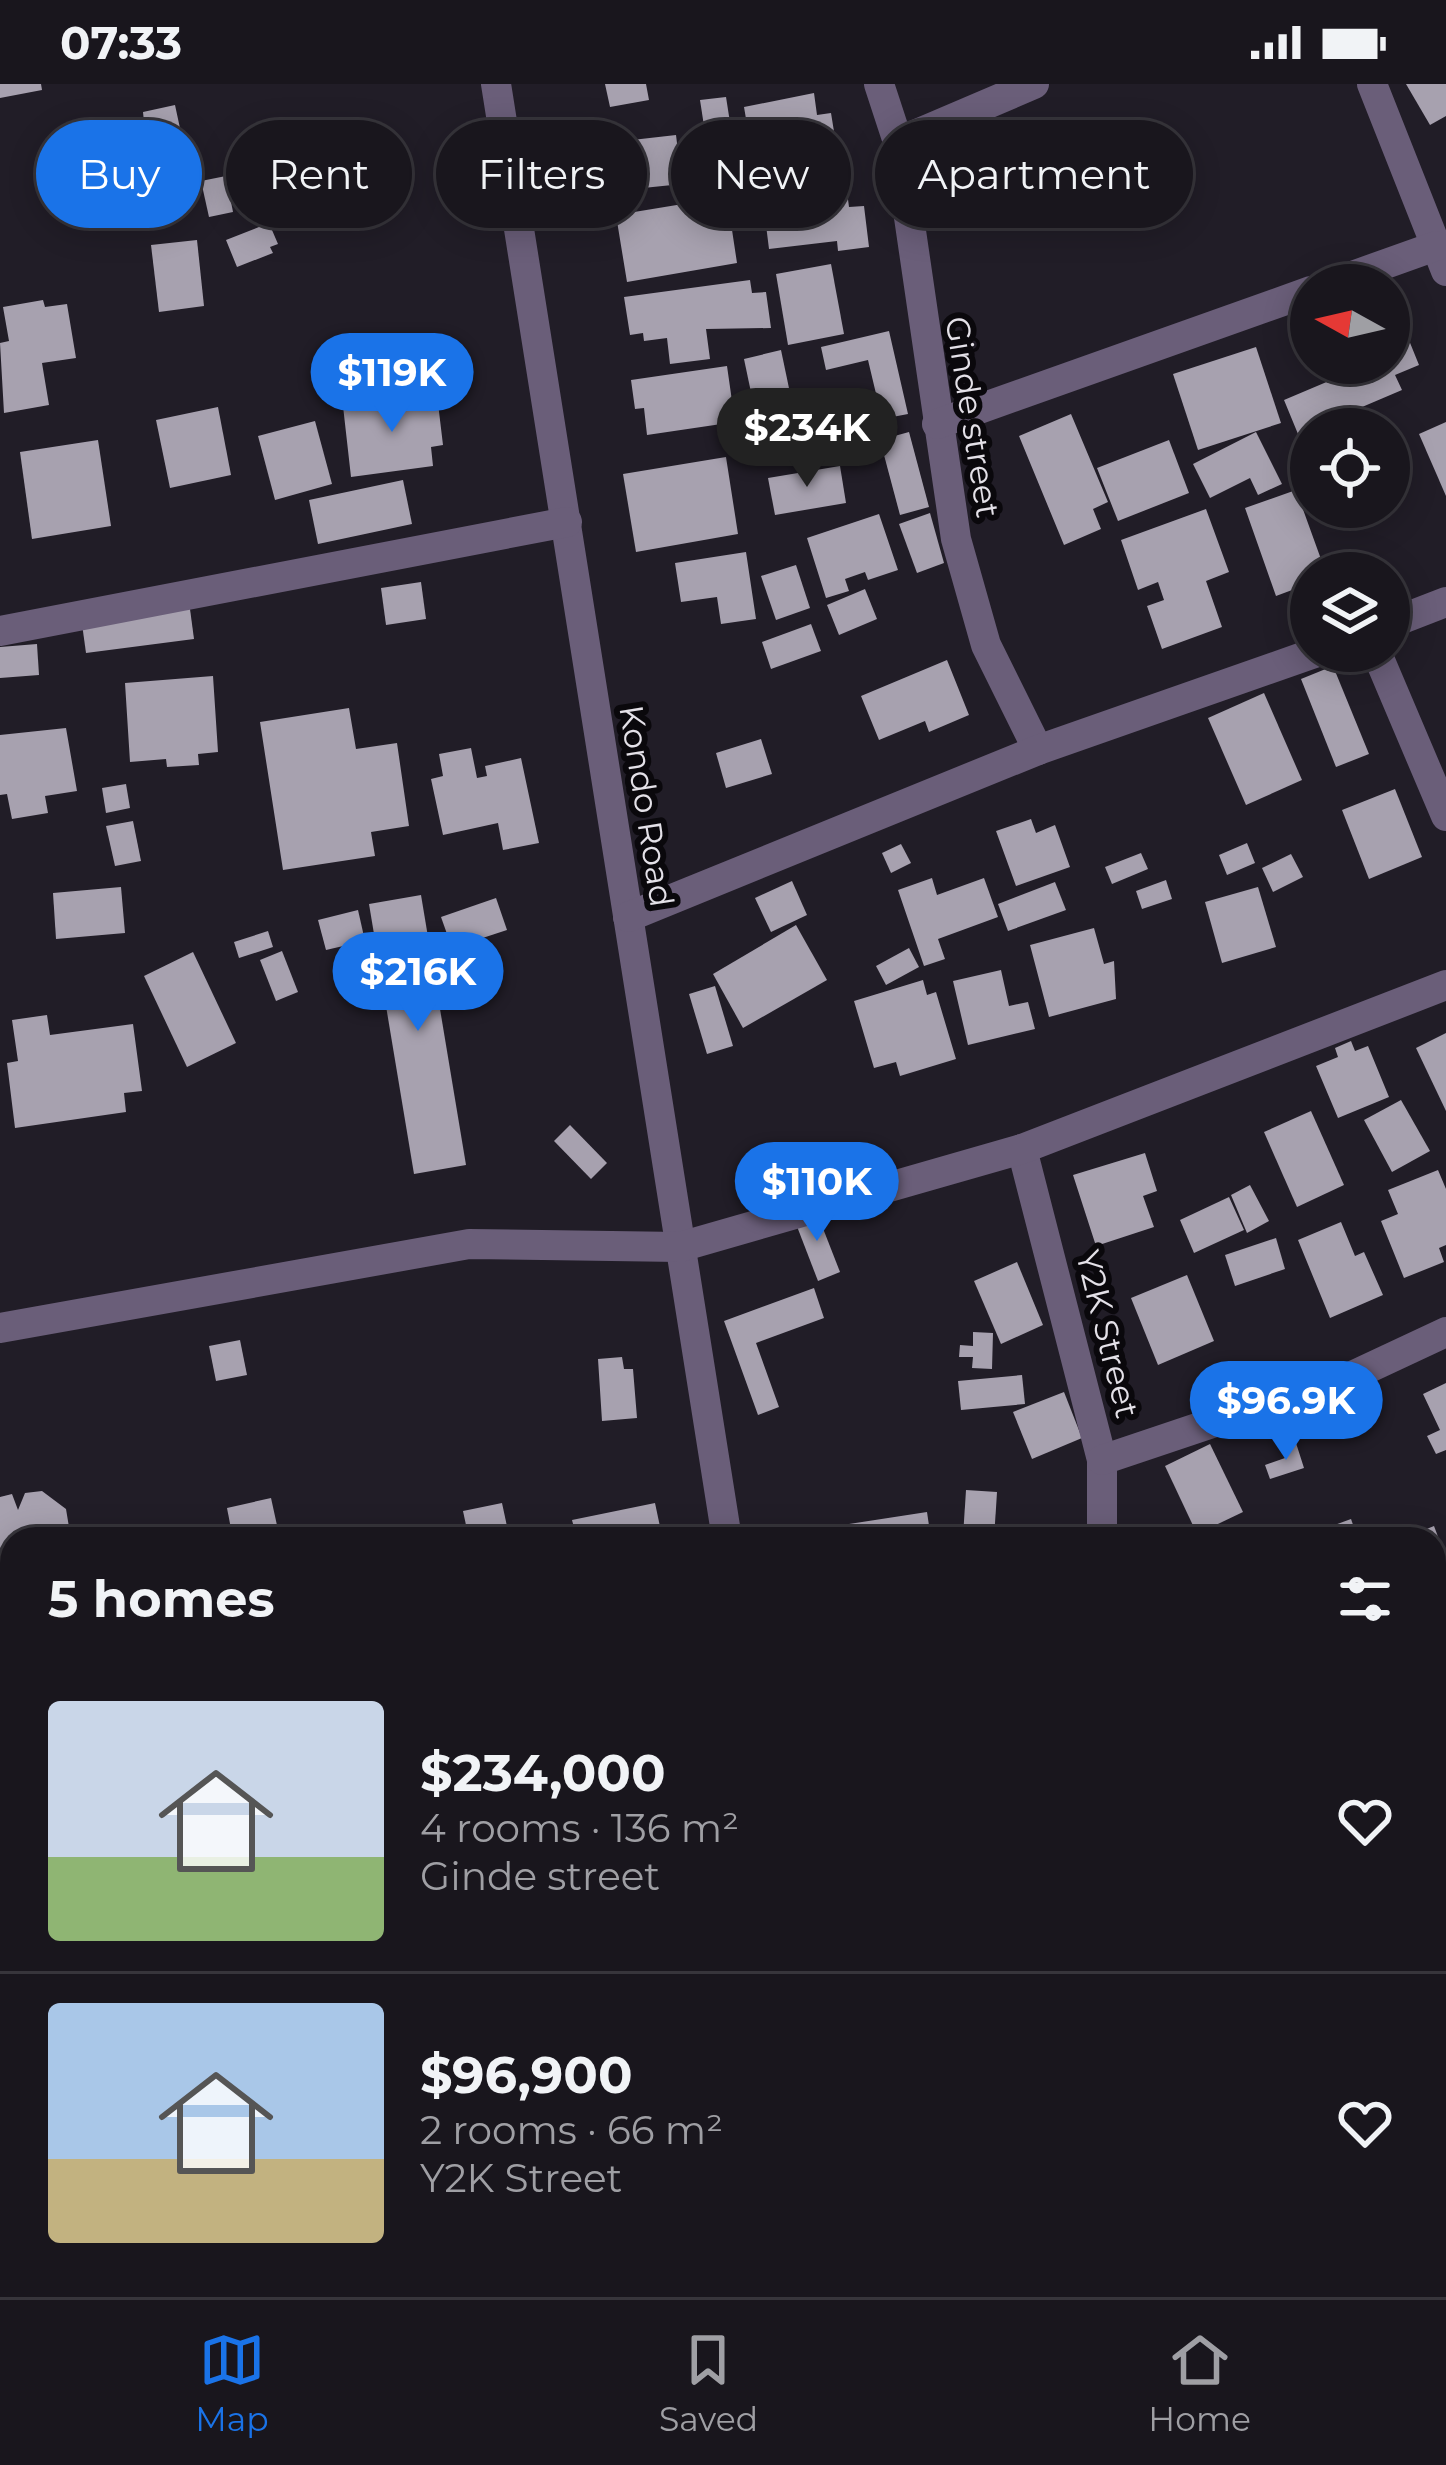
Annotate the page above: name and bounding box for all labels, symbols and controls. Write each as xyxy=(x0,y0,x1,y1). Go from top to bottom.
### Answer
text: 07:33 xyxy=(60,15,182,70)
chip: Buy xyxy=(36,120,202,228)
chip: Rent xyxy=(226,120,412,228)
chip: Filters xyxy=(436,120,647,228)
chip: New xyxy=(671,120,851,228)
chip: Apartment xyxy=(875,120,1193,228)
north arrow xyxy=(1290,264,1410,384)
map controls xyxy=(1290,264,1410,672)
street label: Ginde street xyxy=(937,314,1009,520)
pin: $119K xyxy=(308,333,476,435)
text: $119K xyxy=(338,348,446,396)
pin: $234K xyxy=(723,388,891,490)
text: $234K xyxy=(744,403,870,451)
button: locate xyxy=(1290,408,1410,528)
button: layers xyxy=(1290,552,1410,672)
street label: Kondo Road xyxy=(611,702,683,910)
pin: $216K xyxy=(334,932,502,1034)
text: $216K xyxy=(360,947,476,995)
pin: $110K xyxy=(733,1142,901,1244)
text: $110K xyxy=(762,1157,872,1205)
street label: Y2K Street xyxy=(1068,1246,1148,1422)
pin: $96.9K xyxy=(1188,1361,1384,1463)
text: $96.9K xyxy=(1217,1376,1355,1424)
icon: filters xyxy=(1332,1566,1398,1632)
text: 5 homes xyxy=(48,1568,275,1630)
text: $234,000 xyxy=(420,1742,666,1804)
icon: home xyxy=(144,1749,288,1893)
icon: heart xyxy=(1332,1788,1398,1854)
text: 4 rooms · 136 m² xyxy=(420,1804,739,1852)
text: Ginde street xyxy=(420,1852,660,1900)
text: $96,900 xyxy=(420,2044,633,2106)
icon: home xyxy=(144,2051,288,2195)
icon: heart xyxy=(1332,2090,1398,2156)
text: 2 rooms · 66 m² xyxy=(420,2106,723,2154)
text: Y2K Street xyxy=(420,2154,622,2202)
tab: Map xyxy=(195,2327,269,2439)
tab: Saved xyxy=(659,2327,758,2439)
tab: Home xyxy=(1148,2327,1251,2439)

